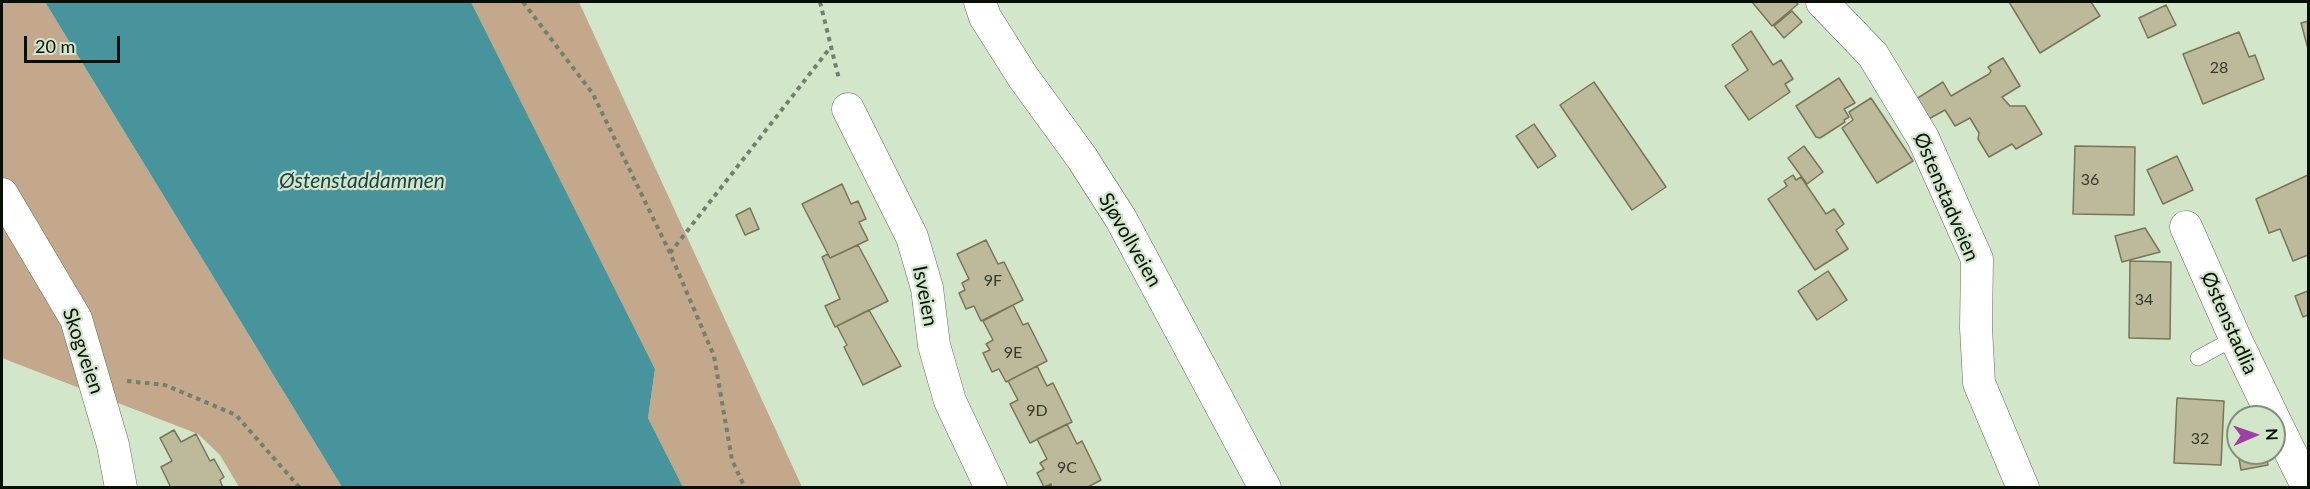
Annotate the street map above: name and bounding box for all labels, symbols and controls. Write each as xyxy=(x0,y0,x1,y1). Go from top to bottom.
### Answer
scale bar xyxy=(27,24,123,62)
text: 20 m xyxy=(35,35,75,57)
house number: 28 xyxy=(2210,58,2228,78)
street label: Østenstadveien xyxy=(1908,129,1984,265)
water label: Østenstaddammen xyxy=(279,168,445,194)
house number: 36 xyxy=(2081,170,2099,190)
street label: Sjøvollveien xyxy=(1093,189,1167,291)
street label: Isveien xyxy=(907,264,943,328)
street label: Østenstadlia xyxy=(2196,268,2262,378)
house number: 9F xyxy=(984,271,1002,291)
house number: 34 xyxy=(2135,290,2153,310)
street label: Skogveien xyxy=(57,305,109,397)
house number: 9E xyxy=(1004,343,1022,363)
house number: 9D xyxy=(1026,401,1048,421)
north arrow xyxy=(2226,405,2286,465)
text: N xyxy=(2263,428,2282,441)
house number: 32 xyxy=(2191,429,2209,449)
house number: 9C xyxy=(1057,458,1077,478)

